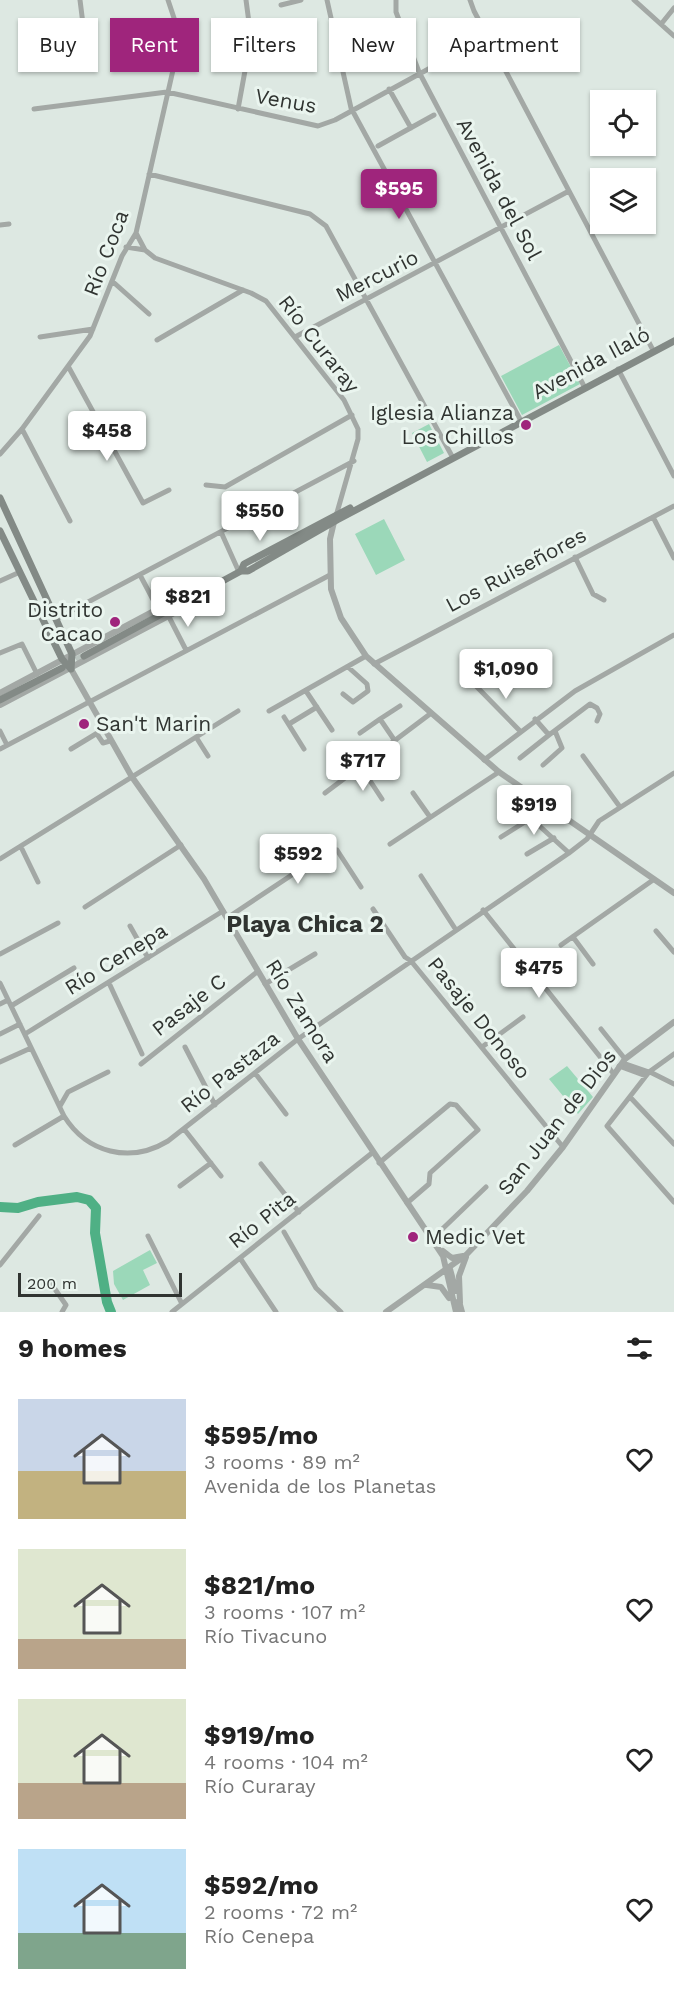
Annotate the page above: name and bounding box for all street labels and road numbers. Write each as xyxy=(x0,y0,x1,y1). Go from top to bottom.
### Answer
street label: Venus xyxy=(253,83,319,118)
street label: Avenida del Sol xyxy=(452,114,548,265)
street label: Río Coca xyxy=(78,206,133,299)
street label: Mercurio xyxy=(331,244,422,307)
street label: Río Curaray xyxy=(273,290,365,398)
street label: Avenida Ilaló xyxy=(528,321,654,404)
street label: Los Ruiseñores xyxy=(441,522,590,617)
street label: Río Cenepa xyxy=(60,917,172,1000)
street label: Pasaje Donoso xyxy=(423,952,536,1084)
street label: Río Zamora xyxy=(261,954,344,1067)
street label: Pasaje C xyxy=(147,968,231,1041)
street label: Río Pastaza xyxy=(175,1025,284,1118)
street label: San Juan de Dios xyxy=(492,1044,621,1200)
street label: Río Pita xyxy=(223,1186,300,1254)

